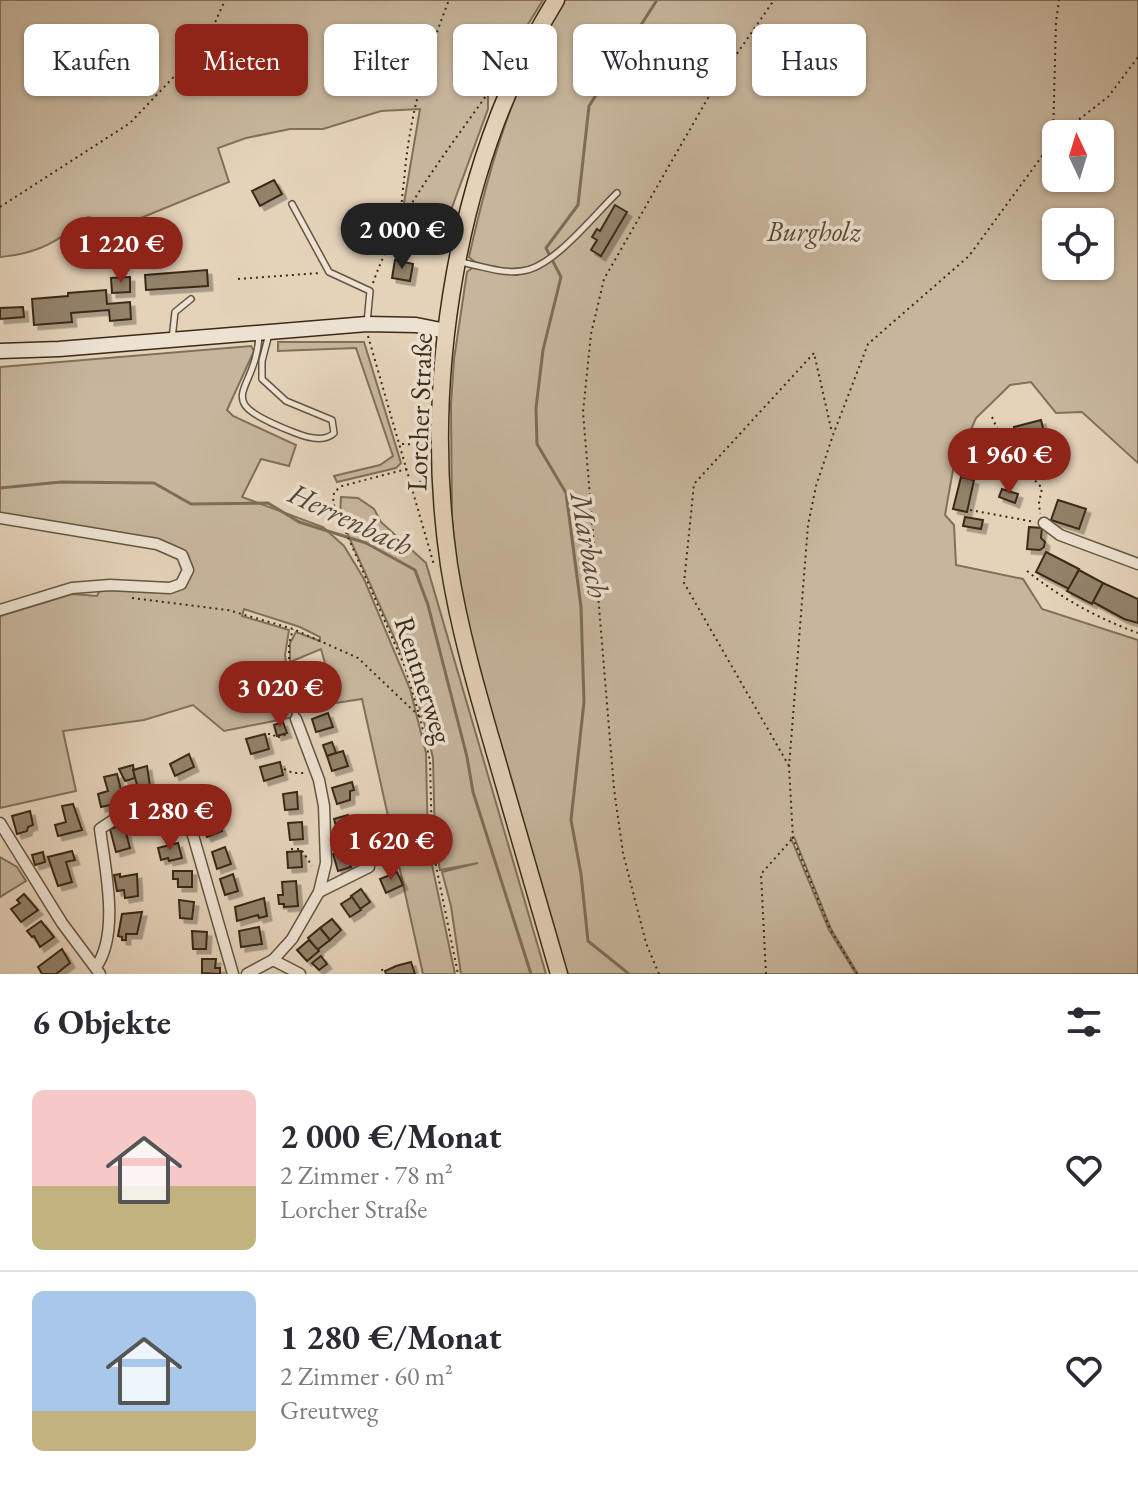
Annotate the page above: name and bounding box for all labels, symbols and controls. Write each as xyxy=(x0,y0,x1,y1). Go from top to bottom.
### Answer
chip: Kaufen xyxy=(24,24,159,96)
chip: Mieten xyxy=(175,24,308,96)
chip: Filter xyxy=(324,24,437,96)
chip: Neu xyxy=(453,24,557,96)
chip: Wohnung xyxy=(573,24,736,96)
chip: Haus xyxy=(752,24,866,96)
north arrow xyxy=(1042,120,1114,192)
map controls xyxy=(1042,120,1114,280)
pin: 2 000 € xyxy=(328,203,476,271)
button: locate xyxy=(1042,208,1114,280)
text: 2 000 € xyxy=(359,212,445,246)
park label: Burgholz xyxy=(766,213,862,249)
pin: 1 220 € xyxy=(47,217,195,285)
text: 1 220 € xyxy=(78,226,164,260)
street label: Lorcher Straße xyxy=(398,332,440,492)
pin: 1 960 € xyxy=(935,428,1083,496)
text: 1 960 € xyxy=(966,437,1052,471)
water label: Herrenbach xyxy=(282,473,420,565)
water label: Marbach xyxy=(561,487,619,601)
street label: Rentnerweg xyxy=(387,612,462,749)
pin: 3 020 € xyxy=(206,661,354,729)
text: 3 020 € xyxy=(237,670,323,704)
pin: 1 280 € xyxy=(96,784,244,852)
text: 1 280 € xyxy=(127,793,213,827)
pin: 1 620 € xyxy=(317,814,465,882)
text: 1 620 € xyxy=(348,823,434,857)
text: 6 Objekte xyxy=(32,1000,171,1044)
icon: filters xyxy=(1062,1000,1106,1044)
text: 2 000 €/Monat xyxy=(280,1114,501,1158)
icon: home xyxy=(96,1122,192,1218)
icon: heart xyxy=(1062,1148,1106,1192)
text: 2 Zimmer · 78 m² xyxy=(280,1158,453,1192)
text: Lorcher Straße xyxy=(280,1192,427,1226)
text: 1 280 €/Monat xyxy=(280,1315,501,1359)
icon: home xyxy=(96,1323,192,1419)
icon: heart xyxy=(1062,1349,1106,1393)
text: 2 Zimmer · 60 m² xyxy=(280,1359,453,1393)
text: Greutweg xyxy=(280,1393,378,1427)

